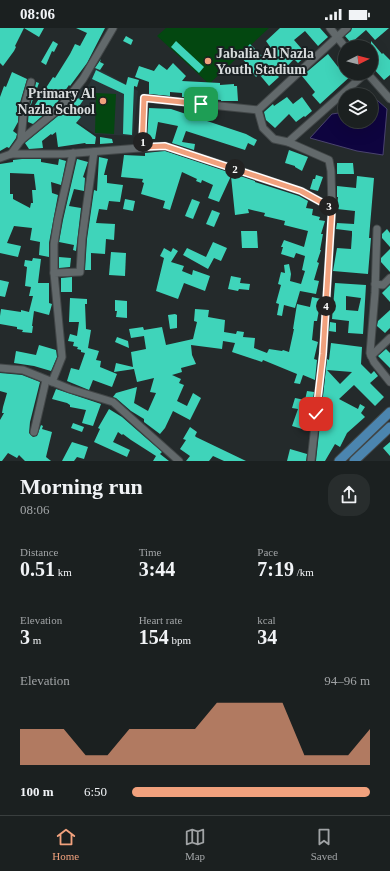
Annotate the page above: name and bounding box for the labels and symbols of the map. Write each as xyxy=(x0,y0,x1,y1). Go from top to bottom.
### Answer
north arrow xyxy=(338,40,378,80)
place label: Jabalia Al Nazla Youth Stadium xyxy=(216,46,314,77)
marker: Jabalia Al Nazla Youth Stadium xyxy=(203,56,213,66)
place label: Primary Al Nazla School xyxy=(18,86,95,117)
pin xyxy=(184,87,218,121)
marker: Primary Al Nazla School xyxy=(98,96,108,106)
pin: 1 xyxy=(133,132,153,152)
pin: 2 xyxy=(225,159,245,179)
pin: 3 xyxy=(319,196,339,216)
pin: 4 xyxy=(316,296,336,316)
pin xyxy=(299,397,333,431)

